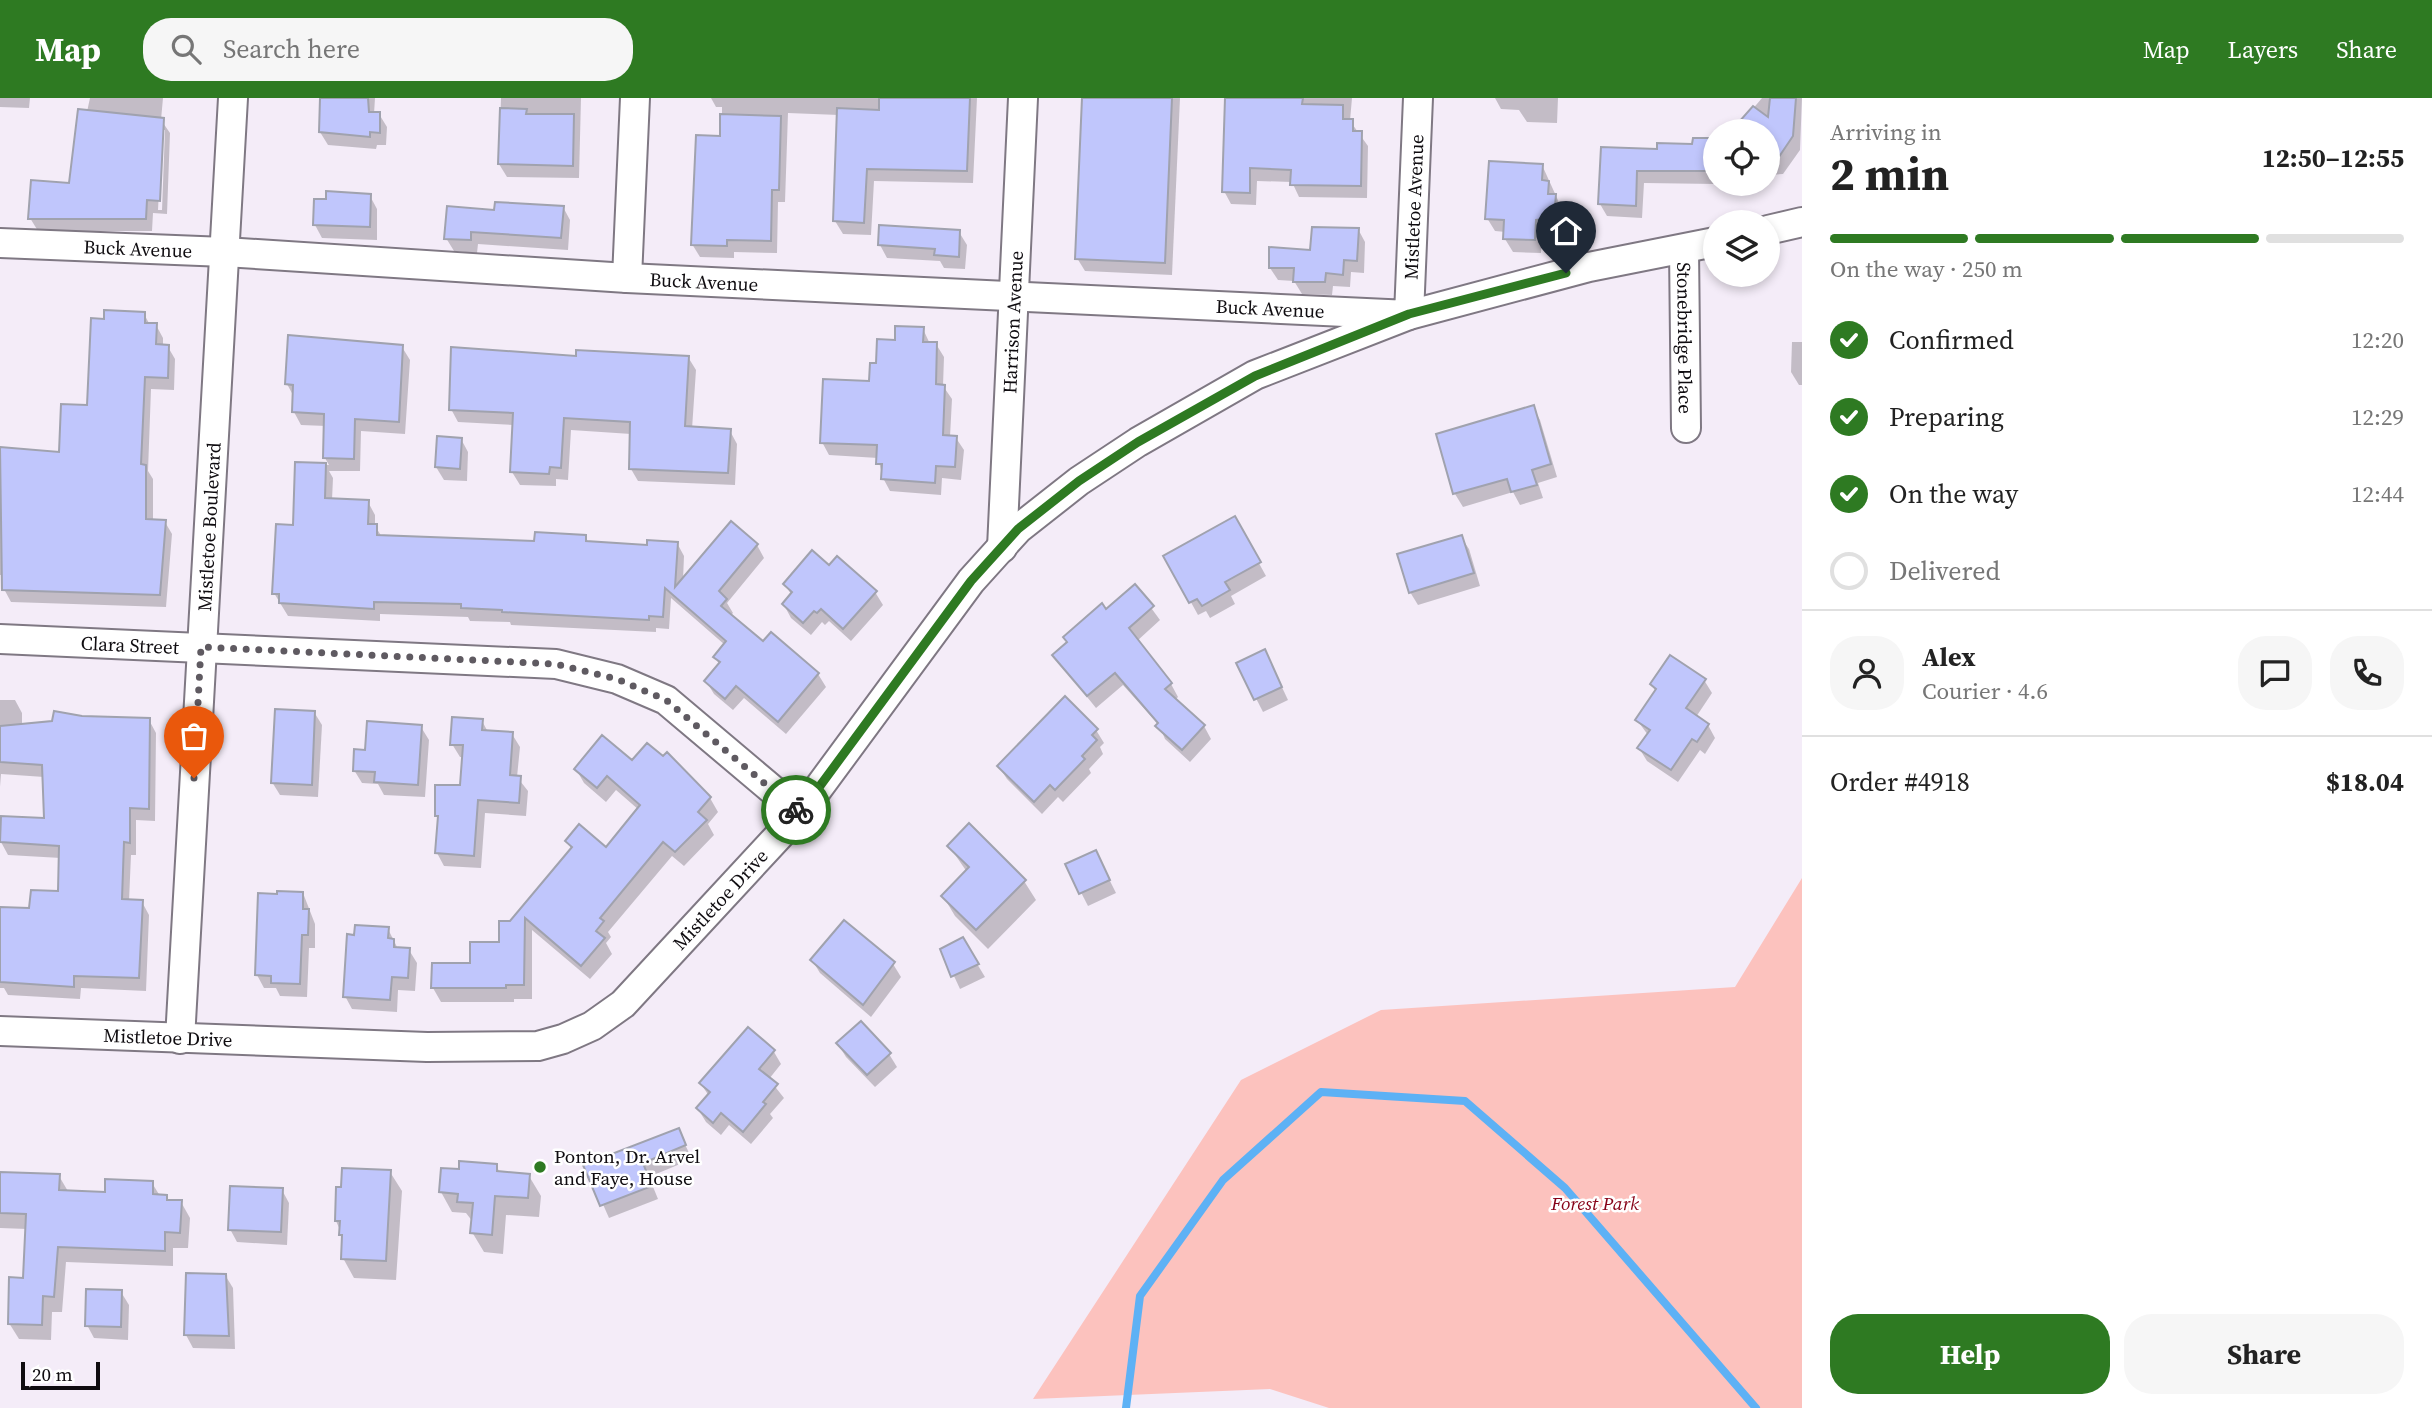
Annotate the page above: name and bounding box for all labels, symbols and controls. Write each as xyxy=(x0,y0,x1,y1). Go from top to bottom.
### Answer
search box xyxy=(143,18,633,81)
text: Map xyxy=(35,27,101,72)
icon: search xyxy=(167,30,205,68)
text: Search here xyxy=(223,31,360,67)
text: Map xyxy=(2143,33,2190,66)
text: Layers xyxy=(2228,33,2298,66)
text: Share xyxy=(2336,33,2397,66)
text: Arriving in xyxy=(1830,116,1942,148)
map controls xyxy=(1703,119,1780,287)
button: locate xyxy=(1703,119,1780,196)
street label: Mistletoe Avenue xyxy=(1397,134,1429,280)
text: 12:50–12:55 xyxy=(2262,140,2404,176)
text: 2 min xyxy=(1830,142,1949,205)
pin xyxy=(1536,201,1596,273)
button: layers xyxy=(1703,210,1780,287)
icon: home xyxy=(1547,212,1585,250)
street label: Buck Avenue xyxy=(83,233,193,264)
street label: Harrison Avenue xyxy=(996,250,1029,394)
text: On the way · 250 m xyxy=(1830,253,2023,285)
street label: Stonebridge Place xyxy=(1671,262,1699,414)
street label: Buck Avenue xyxy=(649,266,759,297)
street label: Buck Avenue xyxy=(1215,293,1325,324)
icon: check xyxy=(1830,321,1868,359)
text: Confirmed xyxy=(1889,322,2014,358)
text: 12:20 xyxy=(2351,324,2404,356)
icon: check xyxy=(1830,398,1868,436)
text: Preparing xyxy=(1889,399,2004,435)
text: 12:29 xyxy=(2351,401,2404,433)
street label: Mistletoe Boulevard xyxy=(191,441,227,612)
icon: check xyxy=(1830,475,1868,513)
text: On the way xyxy=(1889,476,2018,512)
text: 12:44 xyxy=(2351,478,2404,510)
text: Delivered xyxy=(1889,553,2000,589)
street label: Clara Street xyxy=(80,630,180,660)
button: person xyxy=(1830,636,1904,710)
button: chat xyxy=(2238,636,2312,710)
button: phone xyxy=(2330,636,2404,710)
text: Alex xyxy=(1922,639,1976,675)
text: Courier · 4.6 xyxy=(1922,675,2048,707)
pin xyxy=(164,706,224,778)
icon: bag xyxy=(175,717,213,755)
text: Order #4918 xyxy=(1830,764,1970,800)
text: $18.04 xyxy=(2326,764,2404,800)
courier xyxy=(761,775,831,845)
icon: bike xyxy=(777,791,815,829)
street label: Mistletoe Drive xyxy=(667,843,774,955)
street label: Mistletoe Drive xyxy=(103,1022,233,1053)
place label: Ponton, Dr. Arvel and Faye, House xyxy=(554,1143,700,1191)
marker: Ponton, Dr. Arvel and Faye, House xyxy=(532,1159,548,1175)
park label: Forest Park xyxy=(1550,1190,1639,1216)
button: Help xyxy=(1830,1314,2110,1394)
button: Share xyxy=(2124,1314,2404,1394)
scale bar xyxy=(21,1359,100,1391)
text: 20 m xyxy=(32,1361,73,1387)

